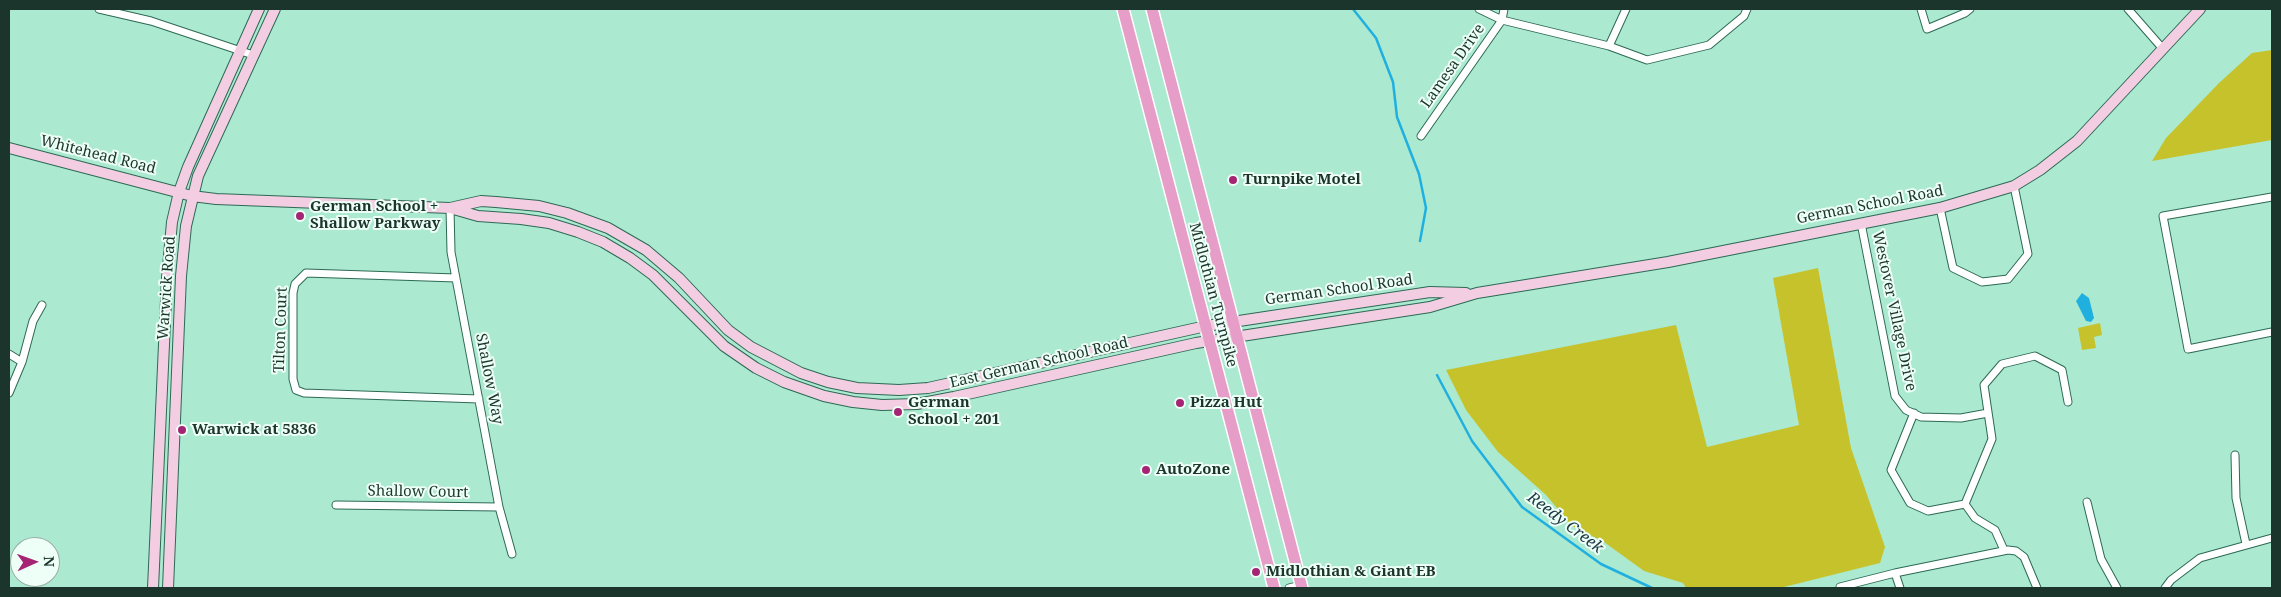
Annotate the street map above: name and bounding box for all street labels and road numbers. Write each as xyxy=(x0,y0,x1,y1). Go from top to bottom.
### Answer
street label: Lamesa Drive xyxy=(1417,20,1489,112)
street label: Whitehead Road xyxy=(38,132,158,178)
street label: German School Road xyxy=(1795,182,1945,228)
street label: Midlothian Turnpike xyxy=(1185,221,1241,369)
street label: Westover Village Drive xyxy=(1868,229,1920,393)
street label: Warwick Road xyxy=(154,235,180,341)
street label: German School Road xyxy=(1264,271,1414,309)
street label: Tilton Court xyxy=(271,287,291,373)
street label: Shallow Way xyxy=(471,332,507,426)
street label: East German School Road xyxy=(948,334,1130,392)
street label: Shallow Court xyxy=(368,482,468,502)

